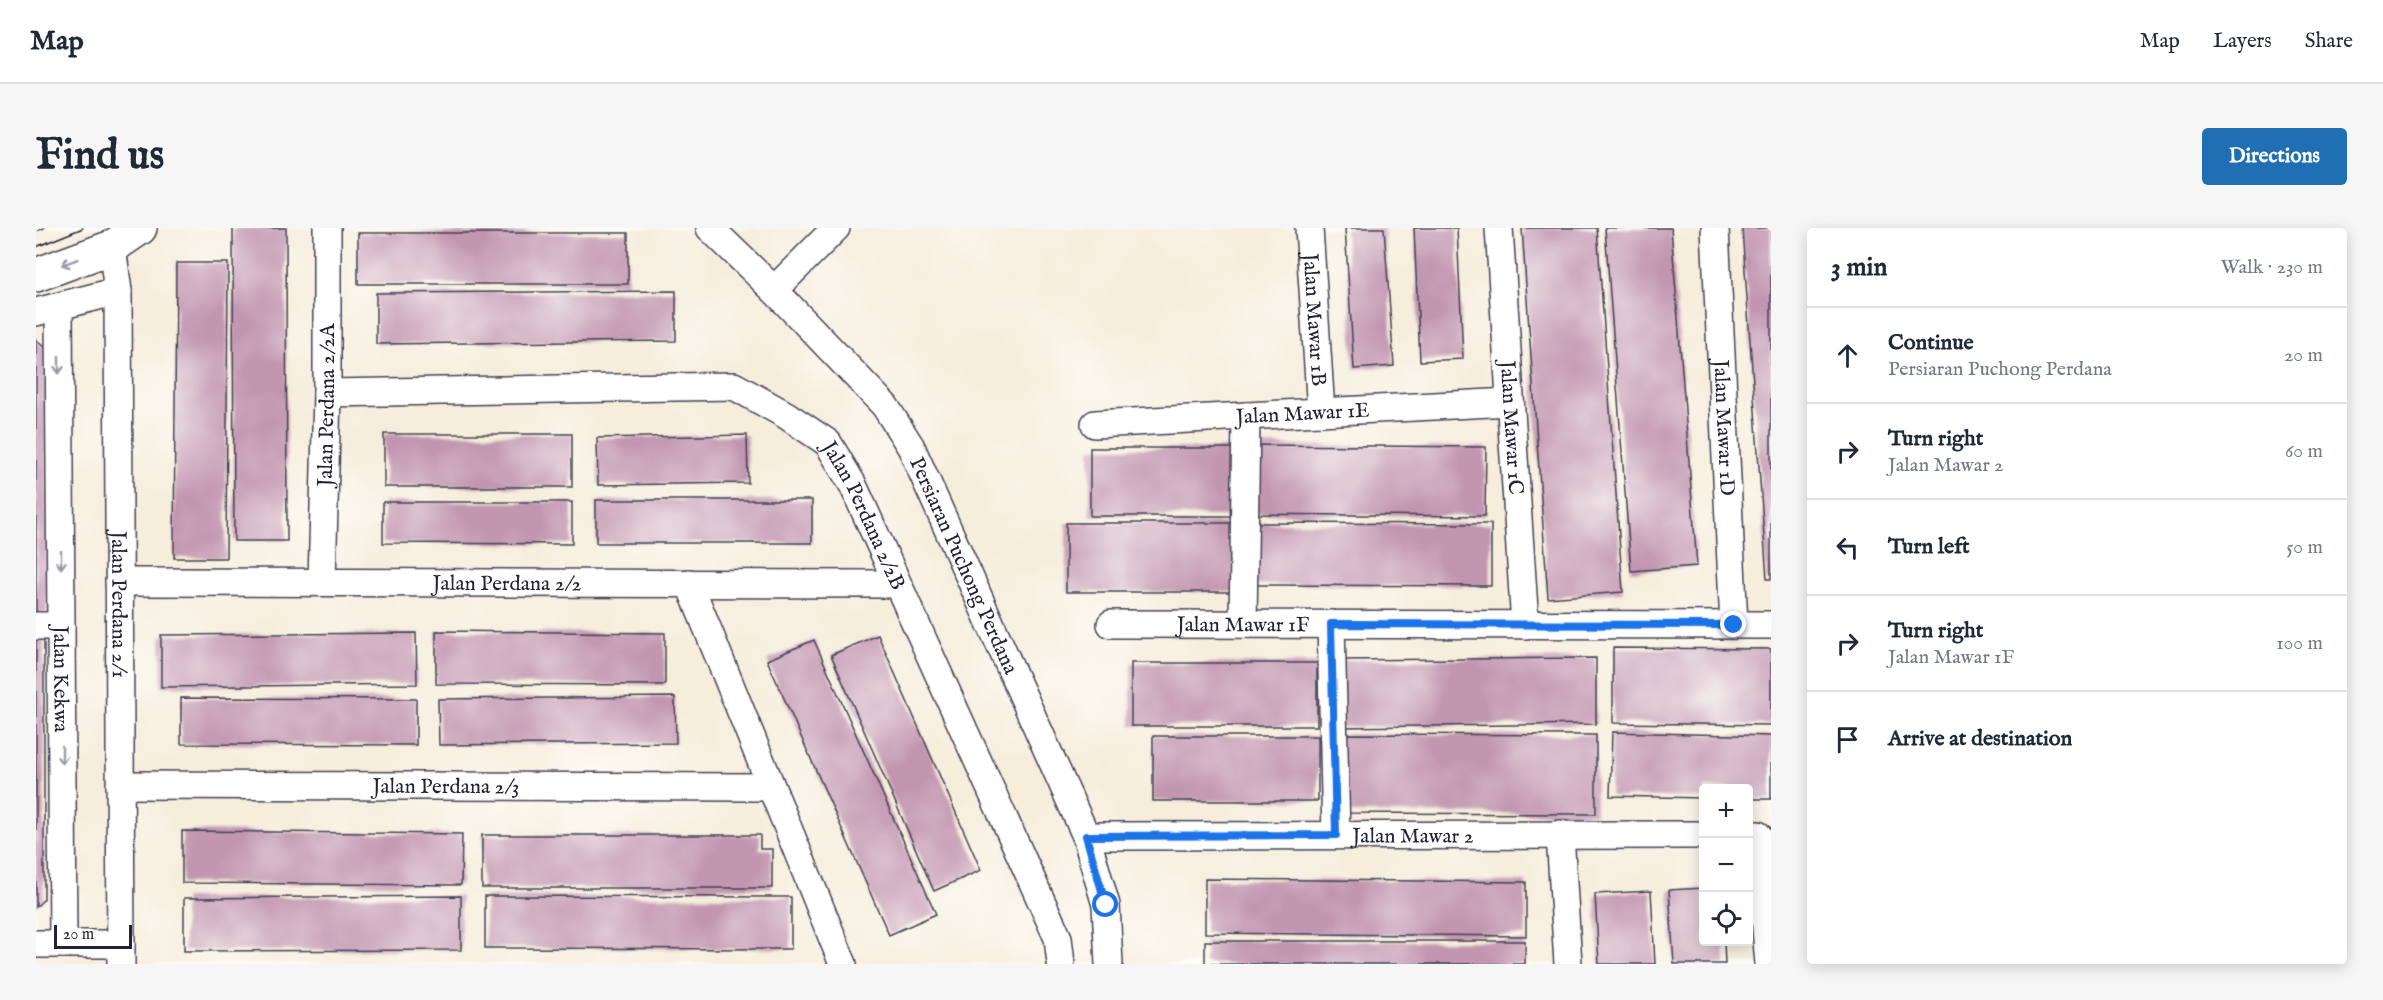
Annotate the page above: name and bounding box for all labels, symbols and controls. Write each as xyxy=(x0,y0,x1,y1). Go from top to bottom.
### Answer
text: Map xyxy=(30,24,84,59)
text: Map xyxy=(2140,28,2180,55)
text: Layers xyxy=(2213,28,2272,55)
text: Share xyxy=(2305,28,2353,55)
button: Directions xyxy=(2202,128,2347,185)
text: Find us xyxy=(36,130,164,183)
street label: Jalan Mawar 1B xyxy=(1296,251,1331,387)
text: 3 min xyxy=(1831,251,1887,284)
text: Walk · 230 m xyxy=(2221,255,2323,280)
one-way arrow xyxy=(61,257,80,268)
street label: Jalan Perdana 2/2A xyxy=(312,323,342,489)
text: Continue xyxy=(1888,329,1974,357)
icon: ahead xyxy=(1831,339,1864,372)
text: 20 m xyxy=(2284,343,2323,368)
one-way arrow xyxy=(53,355,65,375)
street label: Jalan Mawar 1D xyxy=(1706,357,1740,496)
text: Persiaran Puchong Perdana xyxy=(1888,357,2112,382)
street label: Jalan Mawar 1C xyxy=(1493,358,1528,496)
street label: Jalan Mawar 1E xyxy=(1233,397,1370,432)
text: Turn right xyxy=(1888,425,1983,453)
street label: Jalan Perdana 2/2B xyxy=(814,435,911,595)
icon: right xyxy=(1831,435,1864,468)
text: 60 m xyxy=(2285,439,2323,464)
street label: Persiaran Puchong Perdana xyxy=(902,453,1024,680)
text: Jalan Mawar 2 xyxy=(1888,453,2003,478)
street label: Jalan Perdana 2/1 xyxy=(104,529,132,678)
icon: left xyxy=(1831,531,1864,564)
text: Turn left xyxy=(1888,533,1970,561)
text: 50 m xyxy=(2286,535,2323,560)
one-way arrow xyxy=(55,550,67,570)
street label: Jalan Perdana 2/2 xyxy=(431,571,582,598)
route end xyxy=(1720,611,1746,637)
street label: Jalan Mawar 1F xyxy=(1175,612,1309,639)
text: Turn right xyxy=(1888,617,1983,645)
street label: Jalan Kekwa xyxy=(46,624,74,733)
icon: right xyxy=(1831,627,1864,660)
text: 100 m xyxy=(2276,631,2323,656)
text: Jalan Mawar 1F xyxy=(1888,645,2014,670)
icon: arrive xyxy=(1831,723,1864,756)
text: Arrive at destination xyxy=(1888,725,2072,753)
one-way arrow xyxy=(56,745,68,765)
street label: Jalan Perdana 2/3 xyxy=(370,774,520,801)
map controls xyxy=(1699,784,1753,946)
button: + xyxy=(1699,784,1753,838)
street label: Jalan Mawar 2 xyxy=(1350,823,1474,851)
button: − xyxy=(1699,838,1753,892)
route start xyxy=(1092,891,1118,917)
button: locate xyxy=(1699,892,1753,946)
scale bar xyxy=(54,922,132,950)
text: 20 m xyxy=(63,925,94,945)

